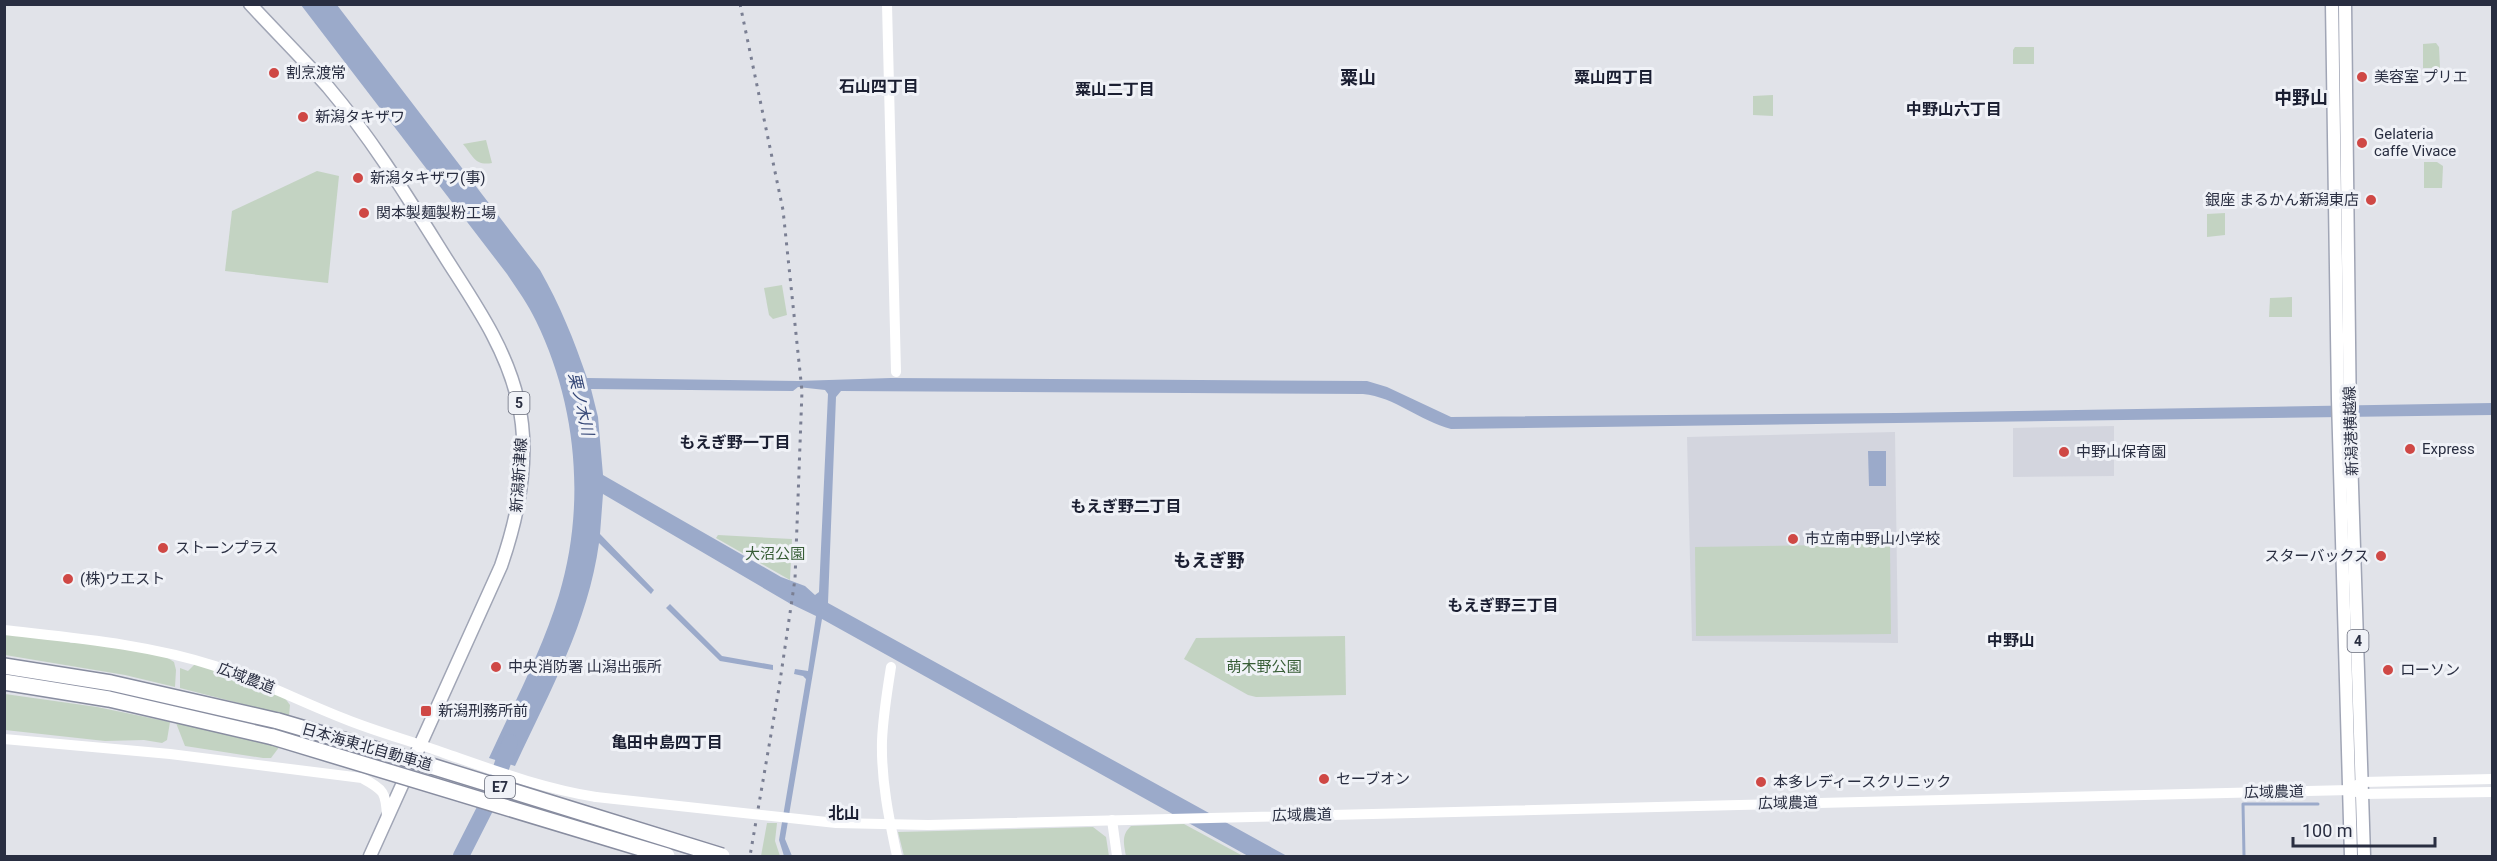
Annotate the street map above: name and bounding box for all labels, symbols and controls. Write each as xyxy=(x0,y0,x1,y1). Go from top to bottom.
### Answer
place label: 割烹渡常 xyxy=(286,64,346,82)
marker: 割烹渡常 xyxy=(267,66,281,80)
district label: 粟山 xyxy=(1340,67,1376,88)
district label: 粟山四丁目 xyxy=(1574,68,1654,87)
place label: 美容室 プリエ xyxy=(2374,68,2468,86)
marker: 美容室 プリエ xyxy=(2355,70,2369,84)
district label: 石山四丁目 xyxy=(839,77,919,96)
district label: 粟山二丁目 xyxy=(1075,80,1155,99)
district label: 中野山 xyxy=(2274,87,2328,108)
district label: 中野山六丁目 xyxy=(1906,100,2002,119)
place label: 新潟タキザワ xyxy=(315,108,405,126)
marker: 新潟タキザワ xyxy=(296,110,310,124)
place label: Gelateria caffe Vivace xyxy=(2374,125,2456,160)
marker: Gelateria caffe Vivace xyxy=(2355,136,2369,150)
place label: 新潟タキザワ(事) xyxy=(370,169,485,187)
marker: 新潟タキザワ(事) xyxy=(351,171,365,185)
place label: 銀座 まるかん新潟東店 xyxy=(2205,191,2359,209)
marker: 銀座 まるかん新潟東店 xyxy=(2364,193,2378,207)
place label: 関本製麺製粉工場 xyxy=(376,204,496,222)
marker: 関本製麺製粉工場 xyxy=(357,206,371,220)
water label: 栗ノ木川 xyxy=(565,371,598,439)
street label: 新潟港横越線 xyxy=(2340,386,2362,476)
road number: 5 xyxy=(508,392,530,414)
district label: もえぎ野一丁目 xyxy=(679,433,791,452)
street label: 新潟新津線 xyxy=(507,437,531,513)
place label: Express xyxy=(2422,440,2475,458)
marker: Express xyxy=(2403,442,2417,456)
place label: 中野山保育園 xyxy=(2076,443,2166,461)
marker: 中野山保育園 xyxy=(2057,445,2071,459)
district label: もえぎ野二丁目 xyxy=(1070,497,1182,516)
place label: 市立南中野山小学校 xyxy=(1805,530,1940,548)
marker: 市立南中野山小学校 xyxy=(1786,532,1800,546)
place label: ストーンプラス xyxy=(175,539,279,557)
marker: ストーンプラス xyxy=(156,541,170,555)
park label: 大沼公園 xyxy=(745,545,805,563)
place label: スターバックス xyxy=(2265,547,2369,565)
marker: スターバックス xyxy=(2374,549,2388,563)
district label: もえぎ野 xyxy=(1173,550,1245,571)
place label: (株)ウエスト xyxy=(80,570,165,588)
marker: (株)ウエスト xyxy=(61,572,75,586)
district label: もえぎ野三丁目 xyxy=(1447,596,1559,615)
road number: 4 xyxy=(2348,630,2368,652)
district label: 中野山 xyxy=(1987,631,2035,650)
place label: 中央消防署 山潟出張所 xyxy=(508,658,662,676)
park label: 萌木野公園 xyxy=(1226,658,1302,676)
street label: 広域農道 xyxy=(215,659,277,697)
marker: 中央消防署 山潟出張所 xyxy=(489,660,503,674)
place label: ローソン xyxy=(2400,661,2460,679)
marker: ローソン xyxy=(2381,663,2395,677)
place label: 新潟刑務所前 xyxy=(438,702,528,720)
marker: 新潟刑務所前 xyxy=(419,704,433,718)
street label: 日本海東北自動車道 xyxy=(300,720,434,774)
district label: 亀田中島四丁目 xyxy=(611,733,723,752)
place label: セーブオン xyxy=(1336,770,1410,788)
marker: セーブオン xyxy=(1317,772,1331,786)
place label: 本多レディースクリニック xyxy=(1773,773,1951,791)
marker: 本多レディースクリニック xyxy=(1754,775,1768,789)
road number: E7 xyxy=(485,776,515,798)
street label: 広域農道 xyxy=(2244,782,2304,802)
street label: 広域農道 xyxy=(1758,793,1818,813)
district label: 北山 xyxy=(828,804,860,823)
street label: 広域農道 xyxy=(1272,805,1332,825)
scale bar xyxy=(2293,810,2436,848)
text: 100 m xyxy=(2302,820,2353,841)

